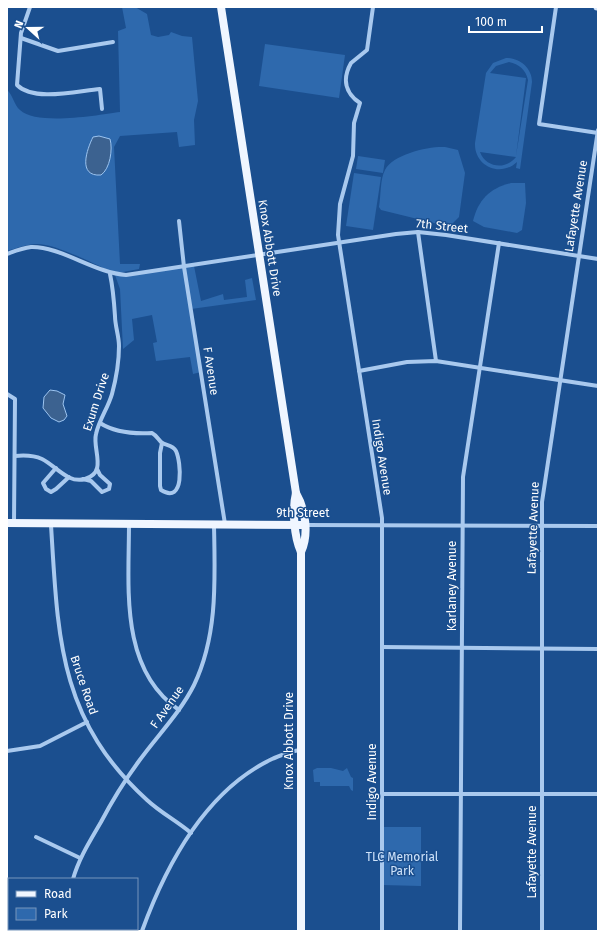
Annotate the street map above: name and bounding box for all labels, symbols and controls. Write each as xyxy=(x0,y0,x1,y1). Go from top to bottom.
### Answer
north arrow xyxy=(8,8,48,48)
scale bar xyxy=(469,8,542,34)
text: 100 m xyxy=(475,15,507,29)
text: N xyxy=(12,19,27,30)
street label: Lafayette Avenue xyxy=(562,159,590,253)
street label: Knox Abbott Drive xyxy=(255,198,285,298)
street label: 7th Street xyxy=(415,216,469,236)
street label: F Avenue xyxy=(200,346,222,396)
street label: Exum Drive xyxy=(80,371,112,433)
street label: Indigo Avenue xyxy=(369,418,395,496)
street label: Lafayette Avenue xyxy=(524,481,542,575)
street label: 9th Street xyxy=(276,506,330,520)
street label: Karlaney Avenue xyxy=(445,541,459,631)
street label: Bruce Road xyxy=(67,653,101,717)
street label: F Avenue xyxy=(147,683,187,731)
street label: Knox Abbott Drive xyxy=(282,692,296,790)
street label: Indigo Avenue xyxy=(365,743,379,821)
street label: Lafayette Avenue xyxy=(525,806,539,898)
park label: TLC Memorial Park xyxy=(366,850,439,878)
legend xyxy=(8,878,138,930)
text: Road xyxy=(44,887,72,901)
text: Park xyxy=(44,907,68,921)

